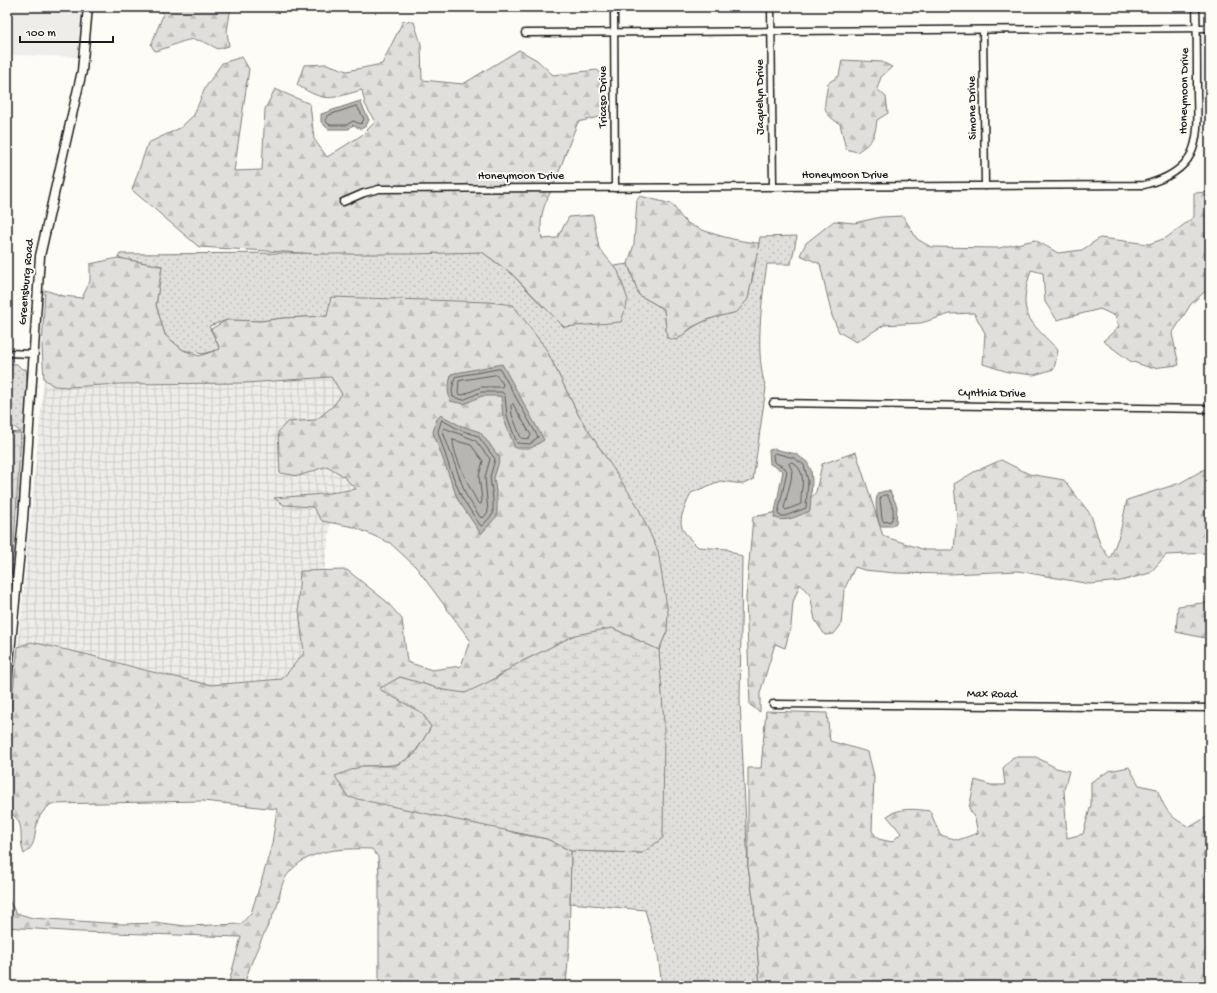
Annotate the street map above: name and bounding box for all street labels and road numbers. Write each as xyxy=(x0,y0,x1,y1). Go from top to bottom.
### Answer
street label: Honeymoon Drive xyxy=(1177,47,1193,134)
street label: Jaquelyn Drive xyxy=(754,59,768,135)
street label: Tricaso Drive xyxy=(597,65,611,129)
street label: Simone Drive xyxy=(965,75,981,140)
street label: Honeymoon Drive xyxy=(802,169,889,183)
street label: Honeymoon Drive xyxy=(478,170,565,184)
street label: Greensburg Road xyxy=(16,237,38,326)
street label: Cynthia Drive xyxy=(958,386,1027,402)
street label: Max Road xyxy=(967,688,1018,702)

